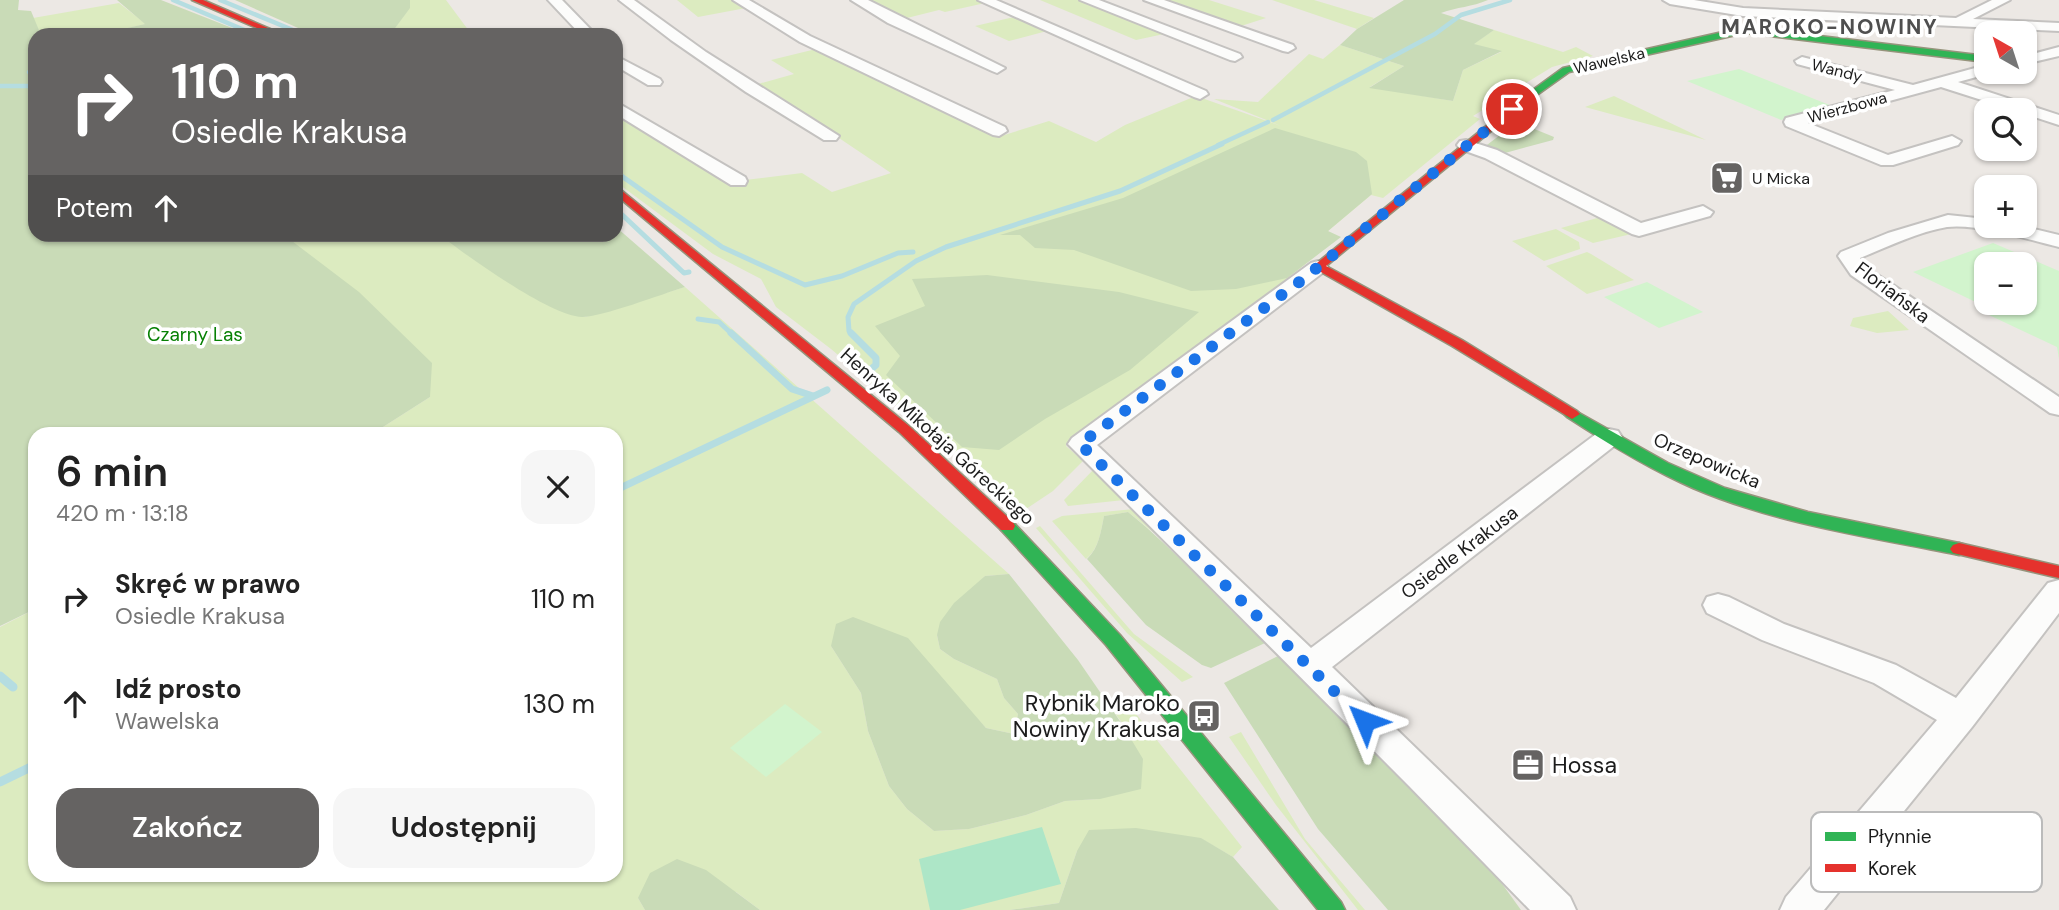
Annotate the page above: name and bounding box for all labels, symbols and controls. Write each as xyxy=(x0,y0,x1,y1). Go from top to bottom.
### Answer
district label: MAROKO-NOWINY xyxy=(1721,13,1939,41)
north arrow xyxy=(1974,21,2037,84)
map controls xyxy=(1974,21,2037,315)
street label: Wawelska xyxy=(1571,42,1647,79)
text: 110 m xyxy=(171,49,299,113)
street label: Wandy xyxy=(1809,54,1865,87)
icon: right xyxy=(56,56,147,147)
pin xyxy=(1482,79,1542,139)
street label: Wierzbowa xyxy=(1805,87,1889,128)
icon: arrive xyxy=(1493,90,1531,128)
button: search xyxy=(1974,98,2037,161)
text: Osiedle Krakusa xyxy=(171,111,407,153)
supermarket icon: U Micka xyxy=(1708,159,1746,197)
place label: U Micka xyxy=(1752,168,1810,189)
button: + xyxy=(1974,175,2037,238)
icon: ahead xyxy=(147,189,185,227)
text: Potem xyxy=(56,191,133,225)
button: − xyxy=(1974,252,2037,315)
street label: Floriańska xyxy=(1850,256,1935,329)
park label: Czarny Las xyxy=(147,322,243,347)
street label: Henryka Mikołaja Góreckiego xyxy=(835,342,1040,530)
street label: Orzepowicka xyxy=(1650,427,1764,494)
text: 6 min xyxy=(56,444,168,499)
button: close xyxy=(521,450,595,524)
text: 420 m · 13:18 xyxy=(56,498,189,528)
street label: Osiedle Krakusa xyxy=(1396,500,1523,605)
text: Skręć w prawo xyxy=(115,567,301,601)
icon: right xyxy=(56,580,94,618)
text: 110 m xyxy=(531,582,595,616)
text: Osiedle Krakusa xyxy=(115,601,285,631)
text: Idź prosto xyxy=(115,672,242,706)
position arrow xyxy=(1328,684,1402,758)
icon: ahead xyxy=(56,685,94,723)
text: 130 m xyxy=(524,687,595,721)
place label: Rybnik Maroko Nowiny Krakusa xyxy=(1013,688,1180,744)
bus stop icon: Rybnik Maroko Nowiny Krakusa xyxy=(1185,697,1223,735)
text: Wawelska xyxy=(115,706,219,736)
office icon: Hossa xyxy=(1509,746,1547,784)
place label: Hossa xyxy=(1552,750,1617,780)
button: Zakończ xyxy=(56,788,319,868)
button: Udostępnij xyxy=(333,788,595,868)
legend xyxy=(1811,812,2042,892)
text: Płynnie xyxy=(1868,824,1932,849)
text: Korek xyxy=(1868,856,1917,881)

